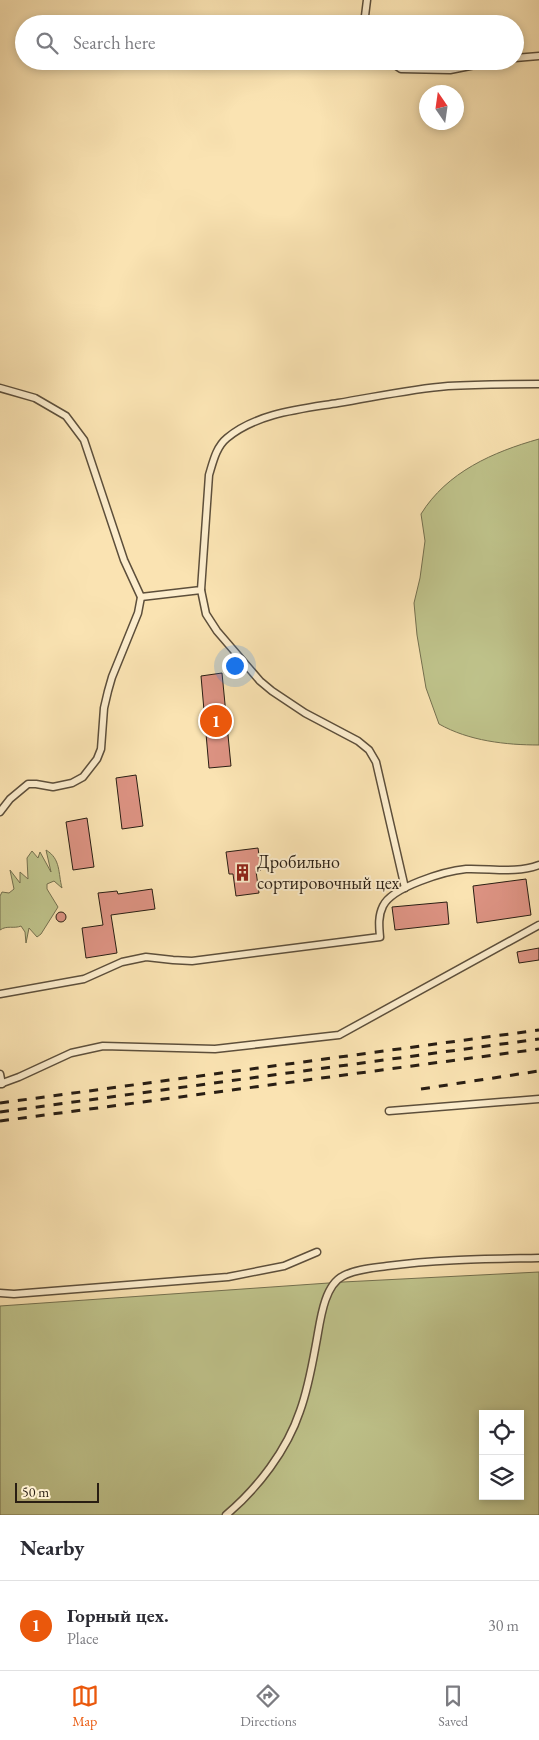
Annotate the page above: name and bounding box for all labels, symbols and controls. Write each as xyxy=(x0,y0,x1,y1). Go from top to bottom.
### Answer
search box xyxy=(15,15,524,70)
icon: search xyxy=(33,29,61,57)
text: Search here xyxy=(73,30,155,55)
north arrow xyxy=(419,85,464,130)
your location xyxy=(222,653,248,679)
pin: 1 xyxy=(200,702,232,740)
place label: Дробильно сортировочный цех xyxy=(257,850,399,894)
building icon: Дробильно сортировочный цех xyxy=(233,862,253,882)
map controls xyxy=(479,1410,524,1500)
button: locate xyxy=(479,1410,524,1455)
button: layers xyxy=(479,1455,524,1500)
scale bar xyxy=(15,1480,99,1503)
text: 50 m xyxy=(22,1483,49,1501)
text: Nearby xyxy=(20,1534,84,1561)
text: Горный цех. xyxy=(67,1603,169,1628)
text: 1 xyxy=(32,1615,40,1636)
text: 30 m xyxy=(488,1615,519,1636)
text: Place xyxy=(67,1628,99,1649)
tab: Map xyxy=(71,1682,99,1730)
tab: Directions xyxy=(240,1682,297,1730)
tab: Saved xyxy=(438,1682,468,1730)

